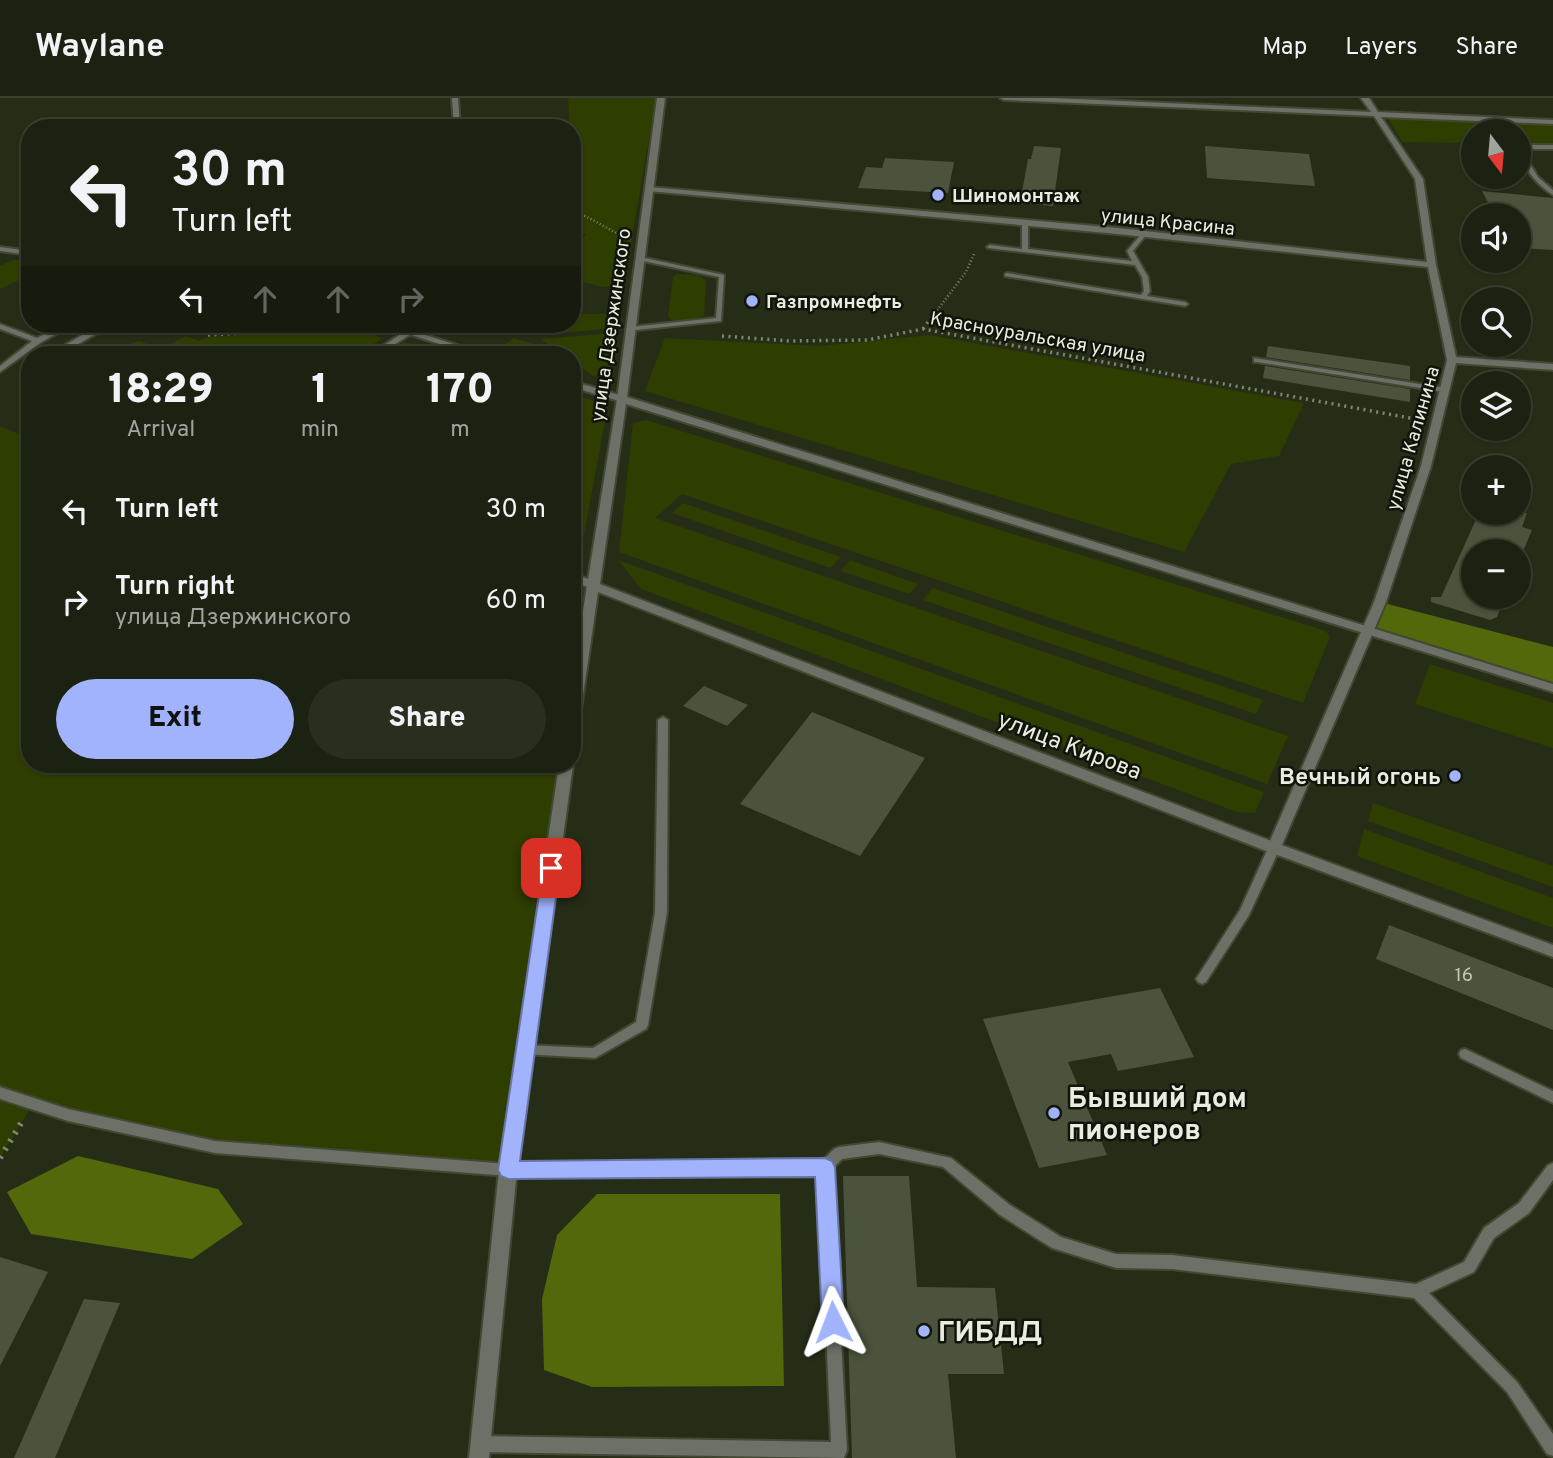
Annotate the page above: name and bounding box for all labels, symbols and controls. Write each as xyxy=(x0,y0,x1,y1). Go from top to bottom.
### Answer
text: Waylane xyxy=(35,27,165,69)
text: Map xyxy=(1262,33,1307,63)
text: Layers xyxy=(1345,33,1417,63)
text: Share xyxy=(1455,33,1518,63)
north arrow xyxy=(1461,119,1531,189)
map controls xyxy=(1461,119,1531,609)
text: 30 m xyxy=(171,142,287,204)
icon: left xyxy=(56,147,147,238)
place label: Шиномонтаж xyxy=(952,185,1080,209)
marker: Шиномонтаж xyxy=(930,187,946,203)
text: Turn left xyxy=(171,203,292,243)
button: sound xyxy=(1461,203,1531,273)
street label: улица Красина xyxy=(1099,204,1236,242)
street label: улица Дзержинского xyxy=(587,227,637,424)
icon: left xyxy=(173,280,211,318)
icon: ahead xyxy=(246,280,284,318)
icon: ahead xyxy=(319,280,357,318)
icon: right xyxy=(392,280,430,318)
button: search xyxy=(1461,287,1531,357)
place label: Газпромнефть xyxy=(766,291,902,315)
marker: Газпромнефть xyxy=(744,293,760,309)
street label: Красноуральская улица xyxy=(928,307,1147,369)
street label: улица Калинина xyxy=(1382,364,1446,513)
text: 18:29 xyxy=(108,365,214,418)
text: 1 xyxy=(311,365,329,418)
text: 170 xyxy=(426,365,494,418)
button: layers xyxy=(1461,371,1531,441)
text: Arrival xyxy=(127,416,195,445)
text: min xyxy=(301,416,339,445)
text: m xyxy=(450,416,470,445)
button: + xyxy=(1461,455,1531,525)
icon: left xyxy=(56,492,94,530)
text: Turn left xyxy=(115,494,219,527)
text: 30 m xyxy=(486,494,546,527)
button: − xyxy=(1461,539,1531,609)
text: Turn right xyxy=(115,571,235,604)
icon: right xyxy=(56,583,94,621)
text: 60 m xyxy=(486,585,546,618)
text: улица Дзержинского xyxy=(115,604,351,633)
button: Exit xyxy=(56,679,294,759)
button: Share xyxy=(308,679,546,759)
street label: улица Кирова xyxy=(993,707,1145,788)
place label: Вечный огонь xyxy=(1279,764,1441,793)
marker: Вечный огонь xyxy=(1447,768,1463,784)
pin xyxy=(521,838,581,898)
icon: arrive xyxy=(532,849,570,887)
house number: 16 xyxy=(1455,964,1473,988)
place label: Бывший дом пионеров xyxy=(1068,1082,1247,1150)
marker: Бывший дом пионеров xyxy=(1046,1105,1062,1121)
position arrow xyxy=(796,1285,870,1359)
place label: ГИБДД xyxy=(938,1316,1042,1352)
marker: ГИБДД xyxy=(916,1323,932,1339)

